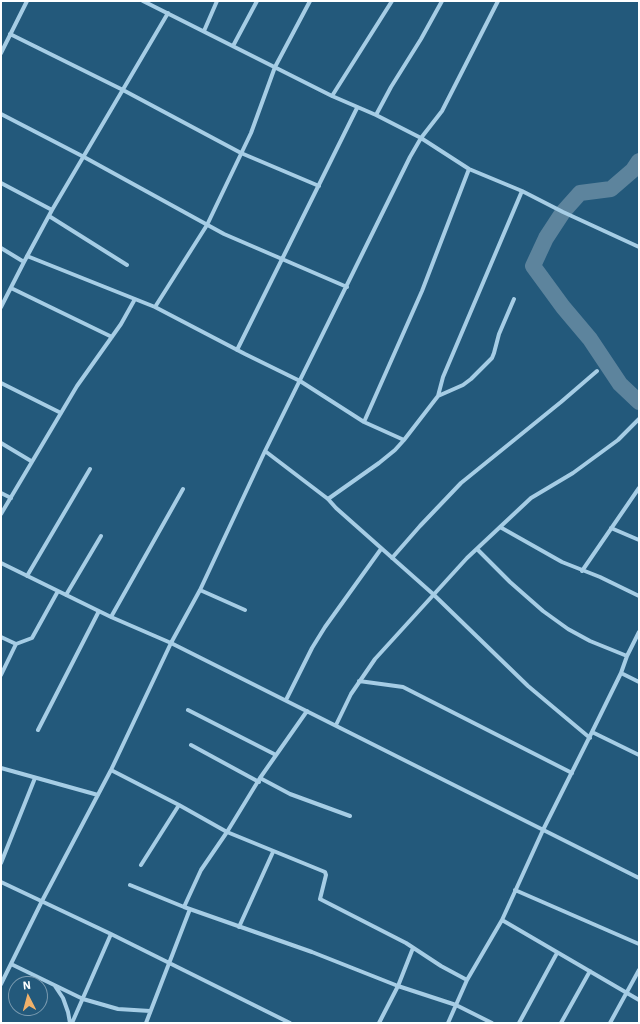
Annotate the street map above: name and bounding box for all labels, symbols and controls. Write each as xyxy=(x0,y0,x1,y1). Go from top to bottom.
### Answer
north arrow xyxy=(8,976,48,1016)
text: N xyxy=(22,978,32,992)

